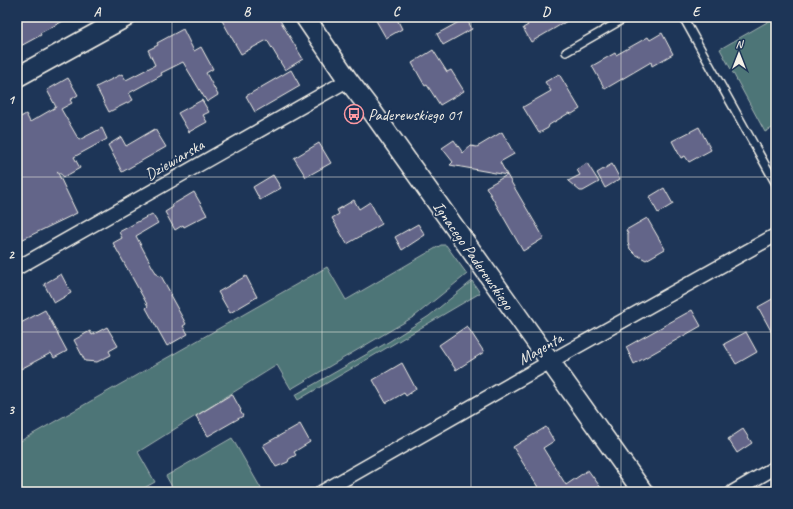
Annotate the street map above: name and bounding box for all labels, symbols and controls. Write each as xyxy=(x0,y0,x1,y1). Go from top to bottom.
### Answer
text: A xyxy=(94,4,102,20)
text: B xyxy=(244,4,252,20)
text: C xyxy=(393,4,401,20)
text: D xyxy=(542,4,551,20)
text: E xyxy=(693,4,702,20)
north arrow xyxy=(719,34,759,74)
text: N xyxy=(736,37,745,51)
text: 1 xyxy=(8,92,16,108)
bus stop icon: Paderewskiego 01 xyxy=(343,103,365,125)
place label: Paderewskiego 01 xyxy=(368,105,462,125)
street label: Dziewiarska xyxy=(141,134,209,185)
street label: Ignacego Paderewskiego xyxy=(428,197,519,315)
text: 2 xyxy=(8,247,15,263)
street label: Magenta xyxy=(515,327,568,370)
text: 3 xyxy=(8,402,15,418)

